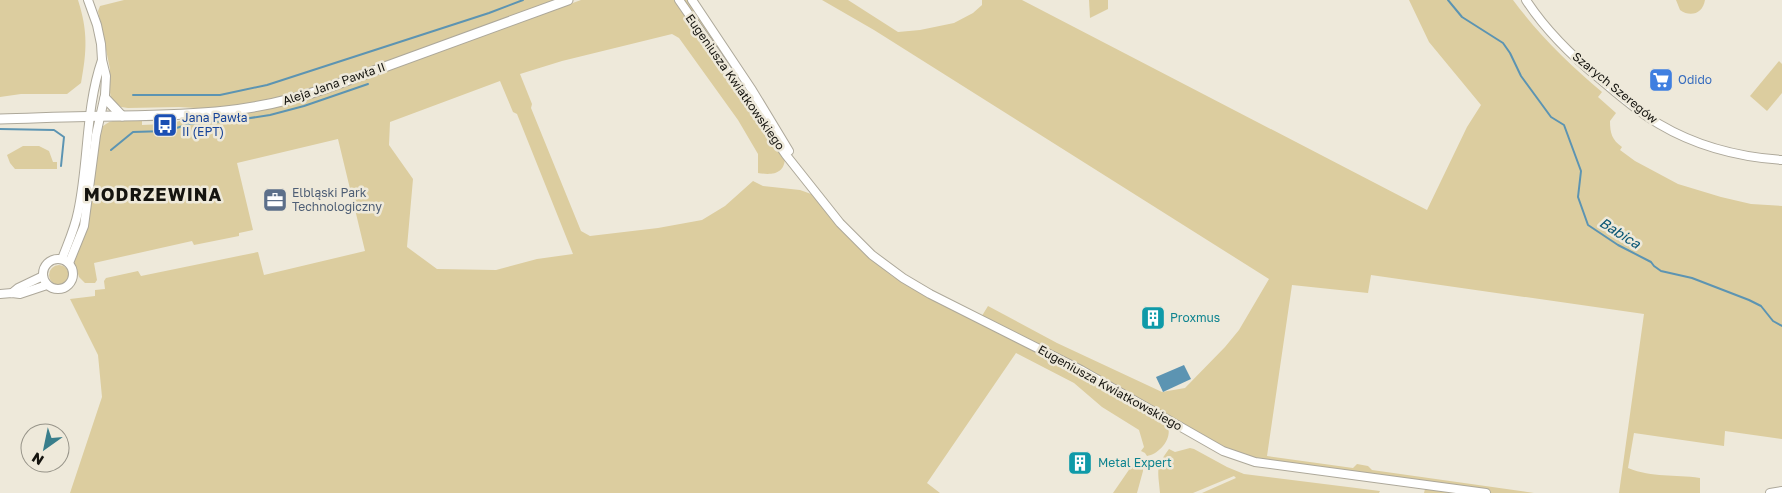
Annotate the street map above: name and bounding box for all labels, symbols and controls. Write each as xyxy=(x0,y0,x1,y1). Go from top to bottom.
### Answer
street label: Eugeniusza Kwiatkowskiego xyxy=(683,11,788,153)
street label: Szarych Szeregów xyxy=(1570,49,1661,127)
street label: Aleja Jana Pawła II xyxy=(281,59,387,108)
supermarket icon: Odido xyxy=(1648,67,1674,93)
place label: Odido xyxy=(1678,72,1712,87)
place label: Jana Pawła II (EPT) xyxy=(182,110,248,139)
bus stop icon: Jana Pawła II (EPT) xyxy=(152,112,178,138)
district label: MODRZEWINA xyxy=(84,183,222,205)
place label: Elbląski Park Technologiczny xyxy=(292,185,382,214)
office icon: Elbląski Park Technologiczny xyxy=(262,187,288,213)
water label: Babica xyxy=(1597,213,1645,252)
building icon: Proxmus xyxy=(1140,305,1166,331)
place label: Proxmus xyxy=(1170,310,1220,325)
street label: Eugeniusza Kwiatkowskiego xyxy=(1036,342,1185,434)
north arrow xyxy=(20,423,70,473)
text: N xyxy=(29,449,47,469)
building icon: Metal Expert xyxy=(1067,450,1093,476)
place label: Metal Expert xyxy=(1098,455,1172,470)

